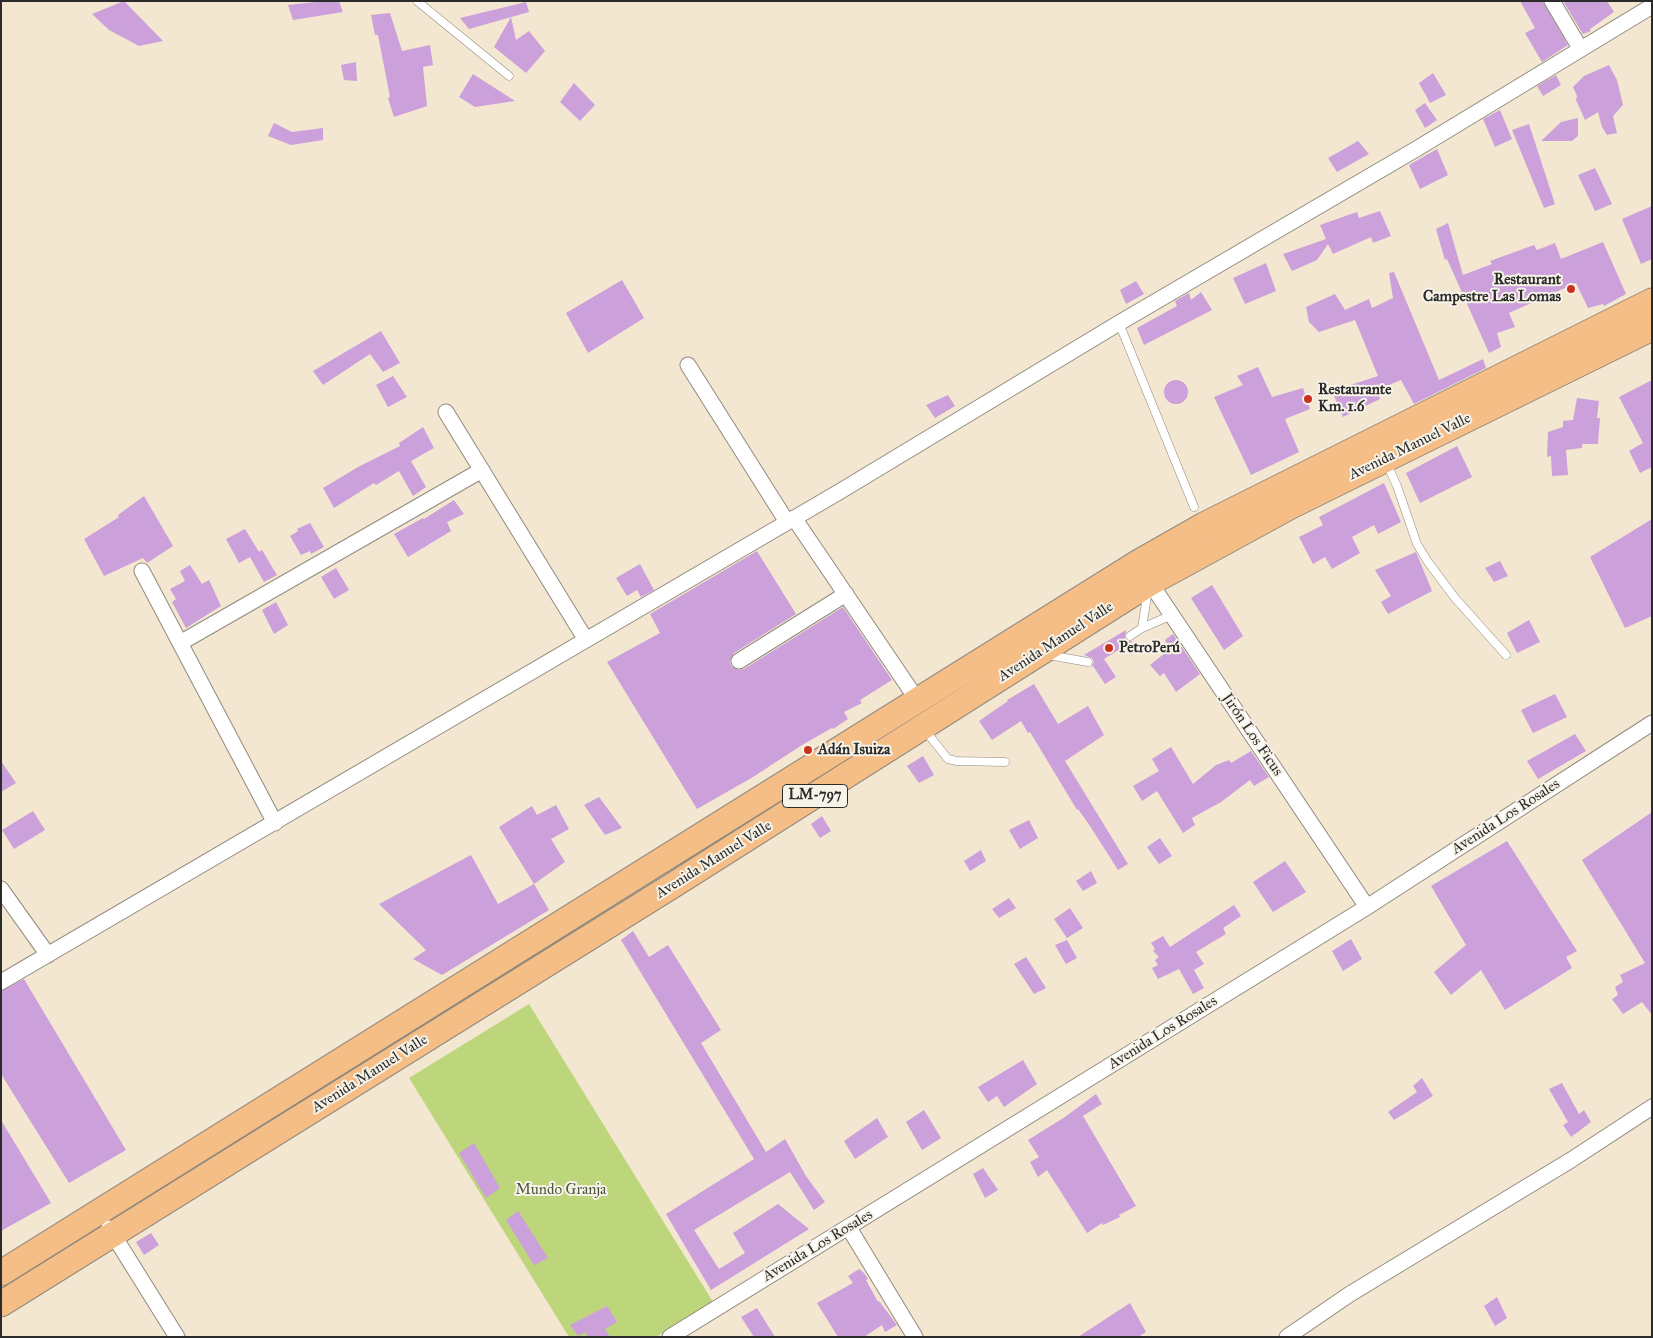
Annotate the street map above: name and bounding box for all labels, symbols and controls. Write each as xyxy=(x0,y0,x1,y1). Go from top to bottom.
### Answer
place label: Restaurant Campestre Las Lomas xyxy=(1423,271,1561,306)
marker: Restaurant Campestre Las Lomas xyxy=(1565,283,1577,295)
place label: Restaurante Km. 1.6 xyxy=(1318,381,1391,416)
marker: Restaurante Km. 1.6 xyxy=(1302,393,1314,405)
street label: Avenida Manuel Valle xyxy=(1346,410,1474,484)
street label: Avenida Manuel Valle xyxy=(995,598,1117,686)
place label: PetroPerú xyxy=(1119,639,1180,657)
marker: PetroPerú xyxy=(1103,642,1115,654)
street label: Jirón Los Ficus xyxy=(1218,690,1286,780)
place label: Adán Isuiza xyxy=(818,741,890,759)
marker: Adán Isuiza xyxy=(802,744,814,756)
street label: Avenida Los Rosales xyxy=(1449,775,1563,859)
road number: LM-797 xyxy=(782,784,848,808)
street label: Avenida Manuel Valle xyxy=(653,817,775,903)
street label: Avenida Los Rosales xyxy=(1105,992,1221,1074)
street label: Avenida Manuel Valle xyxy=(309,1031,431,1117)
park label: Mundo Granja xyxy=(516,1181,606,1199)
street label: Avenida Los Rosales xyxy=(760,1206,876,1286)

